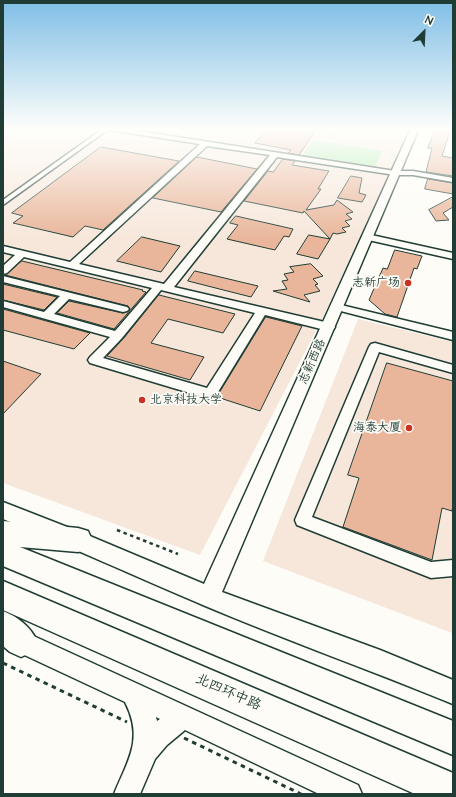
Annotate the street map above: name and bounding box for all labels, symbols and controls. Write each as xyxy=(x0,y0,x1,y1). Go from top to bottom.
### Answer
north arrow xyxy=(404,12,444,52)
text: N xyxy=(423,12,435,29)
place label: 志新广场 xyxy=(352,276,400,290)
marker: 志新广场 xyxy=(403,278,413,288)
street label: 志新西路 xyxy=(297,337,329,387)
place label: 北京科技大学 xyxy=(150,393,222,407)
marker: 北京科技大学 xyxy=(137,395,147,405)
place label: 海泰大厦 xyxy=(353,421,401,435)
marker: 海泰大厦 xyxy=(404,423,414,433)
street label: 北四环中路 xyxy=(193,671,263,715)

